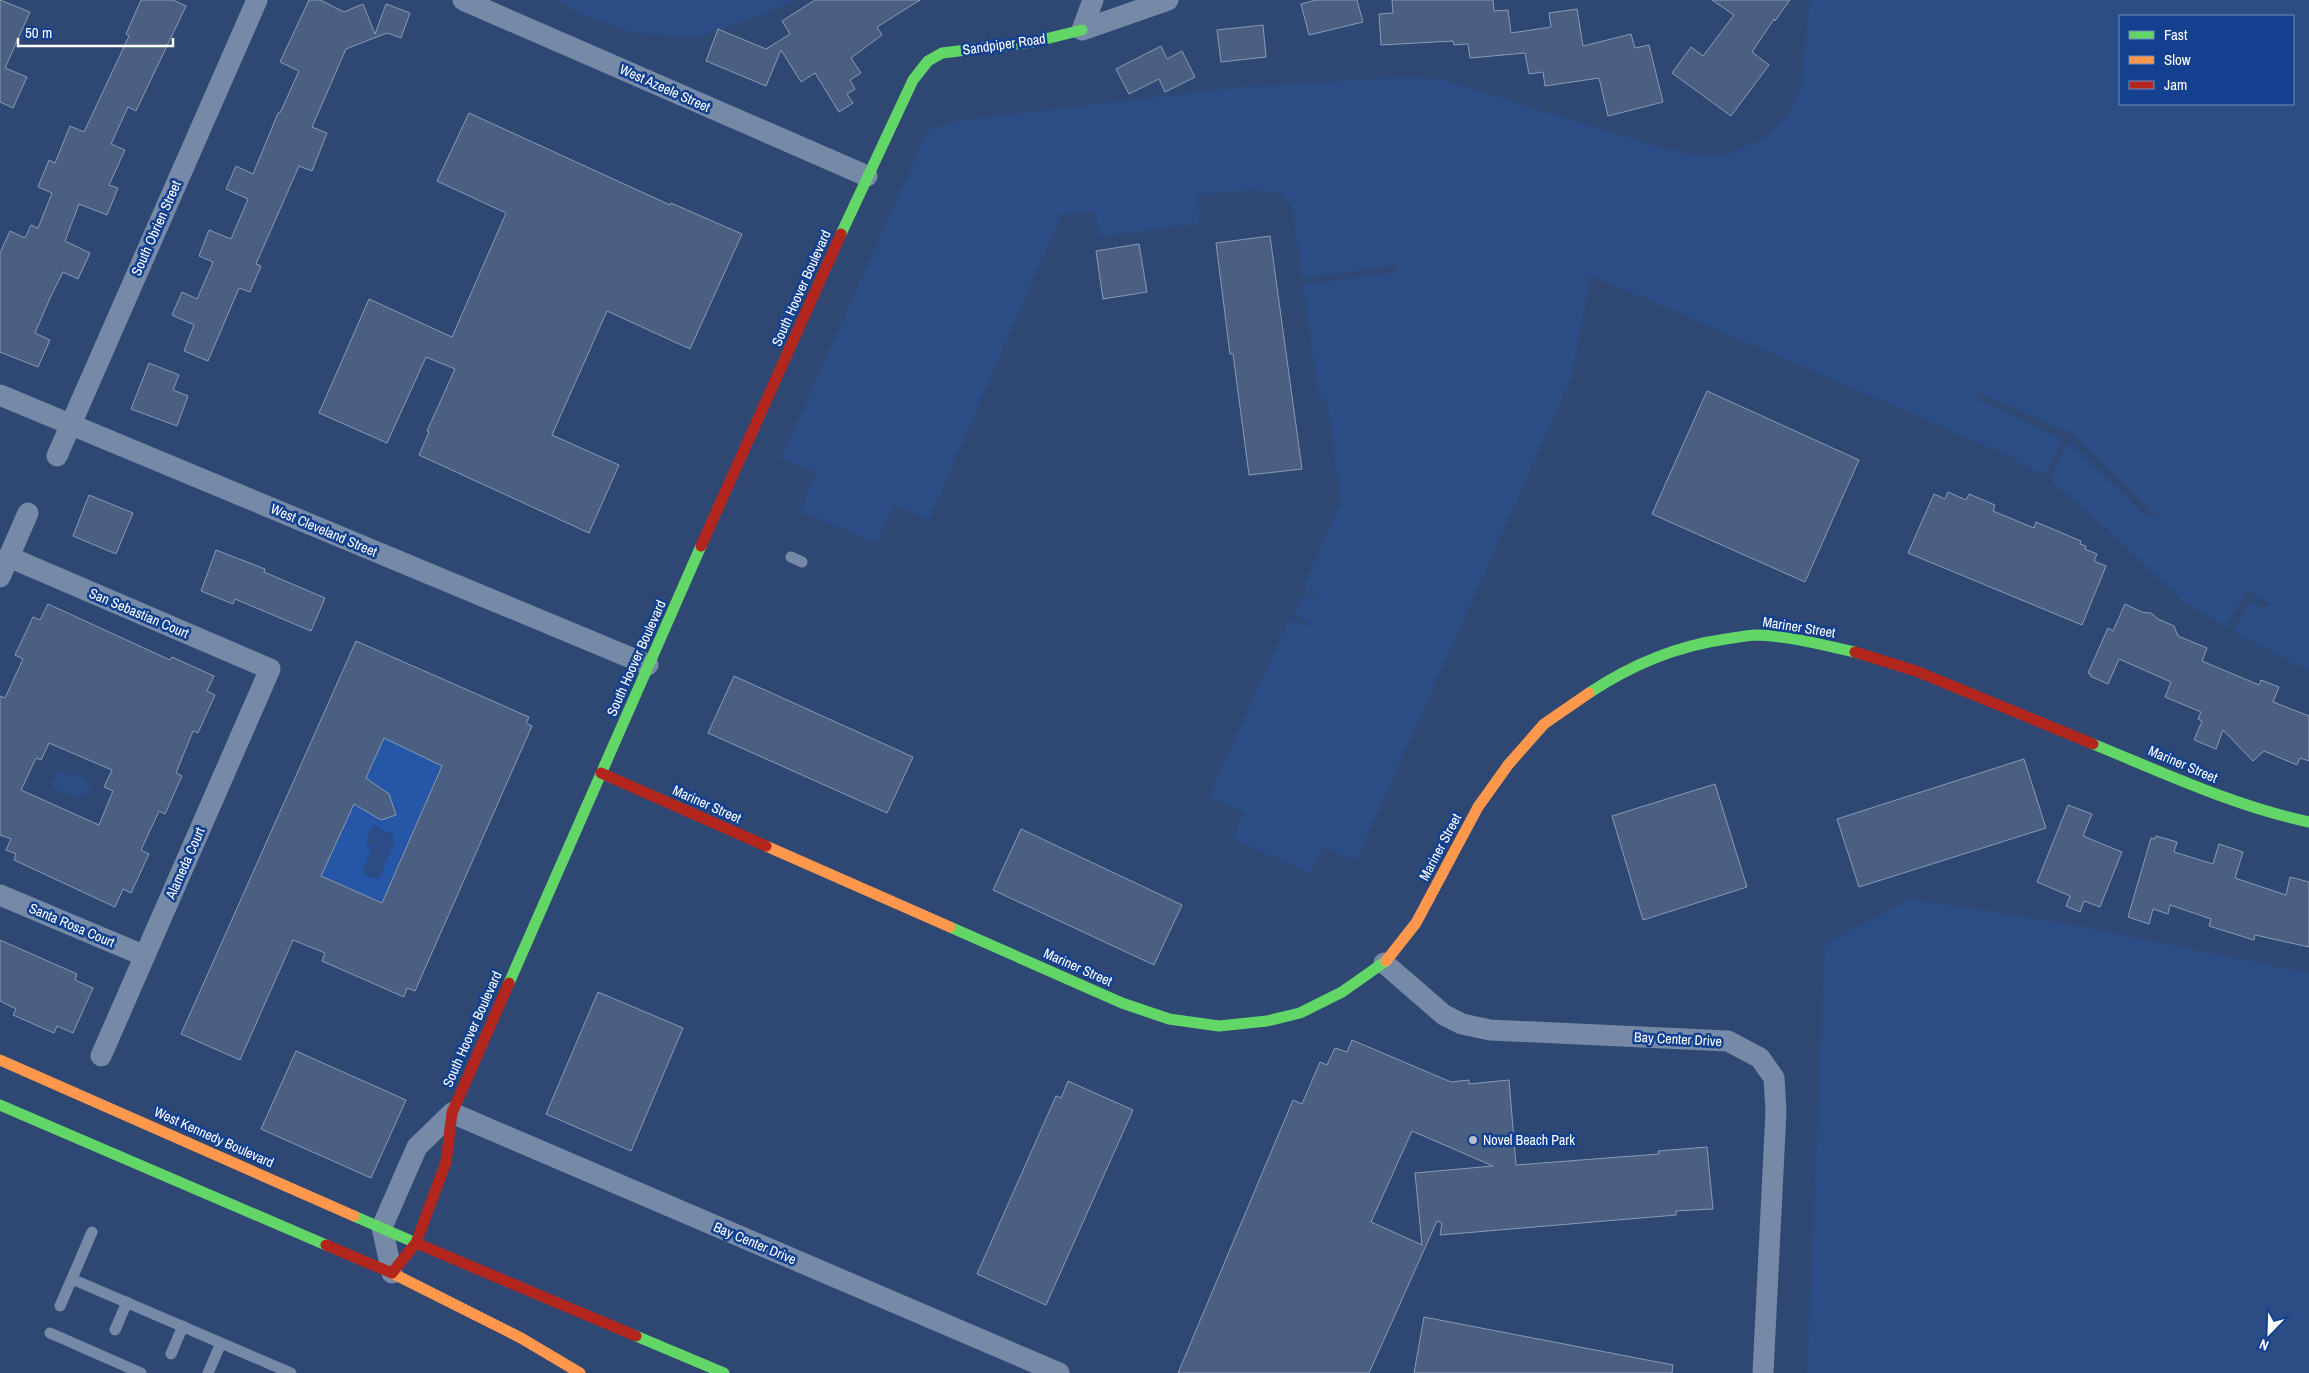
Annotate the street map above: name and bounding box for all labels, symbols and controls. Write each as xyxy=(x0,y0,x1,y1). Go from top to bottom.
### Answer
scale bar xyxy=(18,15,172,47)
legend xyxy=(2119,15,2294,105)
text: 50 m xyxy=(25,22,52,43)
text: Fast xyxy=(2164,24,2188,45)
street label: Sandpiper Road xyxy=(961,29,1047,59)
text: Slow xyxy=(2164,49,2191,70)
street label: West Azeele Street xyxy=(617,60,713,116)
text: Jam xyxy=(2164,74,2187,95)
street label: South Obrien Street xyxy=(127,178,185,278)
street label: South Hoover Boulevard xyxy=(767,227,835,349)
street label: West Cleveland Street xyxy=(268,499,380,561)
street label: San Sebastian Court xyxy=(86,584,192,642)
street label: South Hoover Boulevard xyxy=(602,597,670,719)
street label: Mariner Street xyxy=(1761,612,1837,642)
street label: Mariner Street xyxy=(2146,741,2220,787)
street label: Mariner Street xyxy=(670,781,744,827)
street label: Mariner Street xyxy=(1415,810,1465,884)
street label: Alameda Court xyxy=(161,824,209,903)
street label: Santa Rosa Court xyxy=(26,899,118,951)
street label: Mariner Street xyxy=(1041,944,1115,990)
street label: South Hoover Boulevard xyxy=(438,968,506,1090)
street label: Bay Center Drive xyxy=(1634,1028,1722,1050)
street label: West Kennedy Boulevard xyxy=(151,1102,277,1172)
place label: Novel Beach Park xyxy=(1483,1131,1575,1149)
marker: Novel Beach Park xyxy=(1467,1134,1479,1146)
street label: Bay Center Drive xyxy=(711,1218,799,1268)
north arrow xyxy=(2244,1308,2294,1358)
text: N xyxy=(2257,1335,2271,1355)

